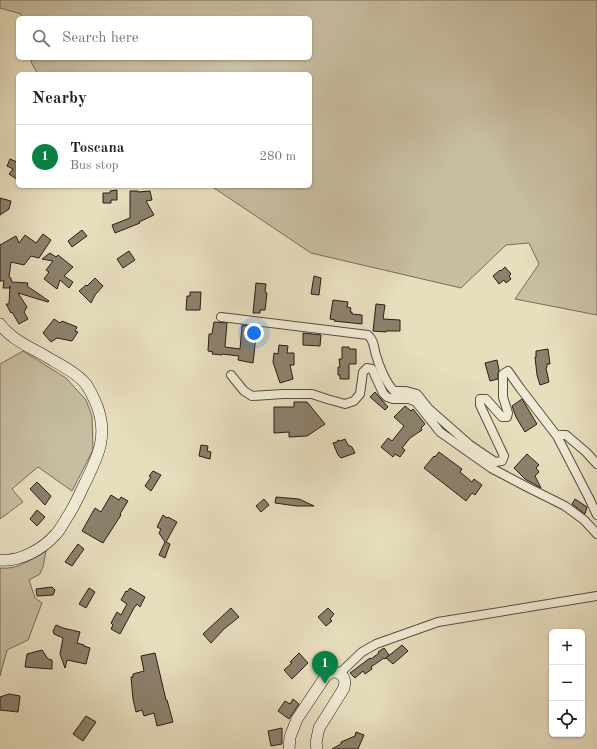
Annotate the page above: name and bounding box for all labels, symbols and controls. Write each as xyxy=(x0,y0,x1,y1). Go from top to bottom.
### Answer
search box xyxy=(16,16,312,60)
icon: search xyxy=(30,27,52,49)
text: Search here xyxy=(62,31,139,46)
text: Nearby xyxy=(32,90,87,107)
text: Toscana xyxy=(70,141,124,156)
text: 1 xyxy=(41,150,49,163)
text: 280 m xyxy=(259,150,296,163)
text: Bus stop xyxy=(70,159,119,172)
your location xyxy=(244,323,264,343)
map controls xyxy=(549,629,585,737)
button: + xyxy=(549,629,585,665)
pin: 1 xyxy=(312,651,338,684)
button: − xyxy=(549,665,585,701)
button: locate xyxy=(549,701,585,737)

